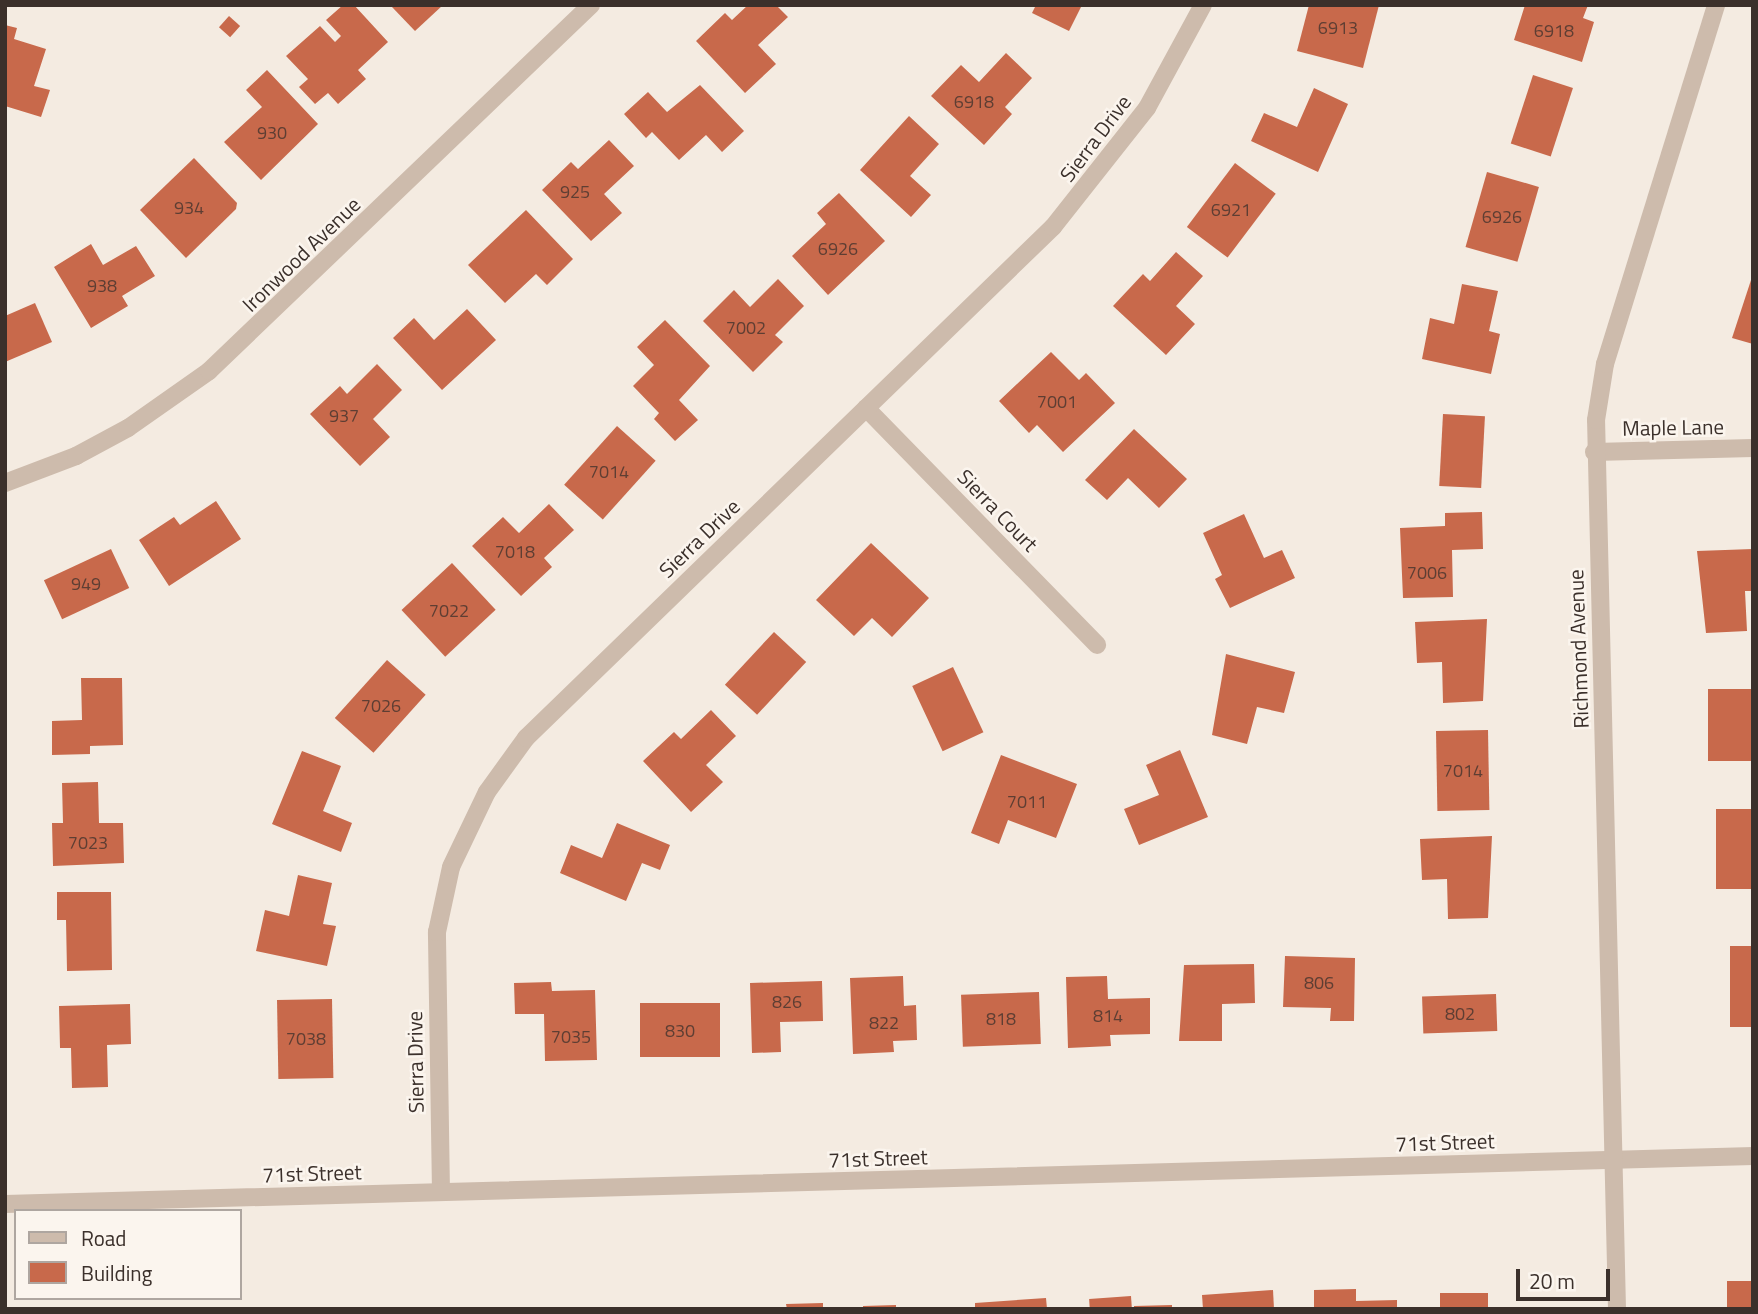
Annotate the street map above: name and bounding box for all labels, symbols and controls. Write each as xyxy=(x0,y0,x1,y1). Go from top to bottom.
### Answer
house number: 6913 xyxy=(1318,17,1358,39)
house number: 6918 xyxy=(1534,20,1574,42)
street label: Sierra Drive xyxy=(1054,90,1136,186)
house number: 6918 xyxy=(954,91,994,113)
house number: 930 xyxy=(257,122,287,144)
house number: 925 xyxy=(560,181,590,203)
street label: Ironwood Avenue xyxy=(237,191,365,317)
house number: 934 xyxy=(174,197,204,219)
house number: 6921 xyxy=(1211,199,1251,221)
house number: 6926 xyxy=(1482,206,1522,228)
house number: 6926 xyxy=(818,238,858,260)
house number: 938 xyxy=(87,275,117,297)
house number: 7002 xyxy=(726,317,766,339)
house number: 7001 xyxy=(1037,391,1077,413)
house number: 937 xyxy=(329,405,359,427)
street label: Maple Lane xyxy=(1622,414,1724,440)
house number: 7014 xyxy=(589,461,629,483)
street label: Sierra Court xyxy=(953,464,1043,556)
street label: Sierra Drive xyxy=(653,493,745,583)
house number: 7018 xyxy=(495,541,535,563)
house number: 7006 xyxy=(1407,562,1447,584)
street label: Richmond Avenue xyxy=(1563,569,1593,729)
house number: 949 xyxy=(71,573,101,595)
house number: 7022 xyxy=(429,600,469,622)
house number: 7026 xyxy=(361,695,401,717)
house number: 7014 xyxy=(1443,760,1483,782)
house number: 7011 xyxy=(1007,791,1047,813)
house number: 7023 xyxy=(68,832,108,854)
house number: 806 xyxy=(1304,972,1334,994)
house number: 826 xyxy=(772,991,802,1013)
house number: 802 xyxy=(1445,1003,1475,1025)
house number: 814 xyxy=(1093,1005,1123,1027)
house number: 818 xyxy=(986,1008,1016,1030)
street label: Sierra Drive xyxy=(402,1011,428,1113)
house number: 822 xyxy=(869,1012,899,1034)
house number: 830 xyxy=(665,1020,695,1042)
house number: 7035 xyxy=(551,1026,591,1048)
house number: 7038 xyxy=(286,1028,326,1050)
street label: 71st Street xyxy=(1395,1128,1495,1156)
street label: 71st Street xyxy=(828,1144,928,1172)
street label: 71st Street xyxy=(262,1159,362,1187)
legend xyxy=(14,1209,242,1300)
text: Road xyxy=(81,1222,126,1254)
scale bar xyxy=(1520,1254,1614,1298)
text: Building xyxy=(81,1257,152,1289)
text: 20 m xyxy=(1529,1265,1575,1297)

